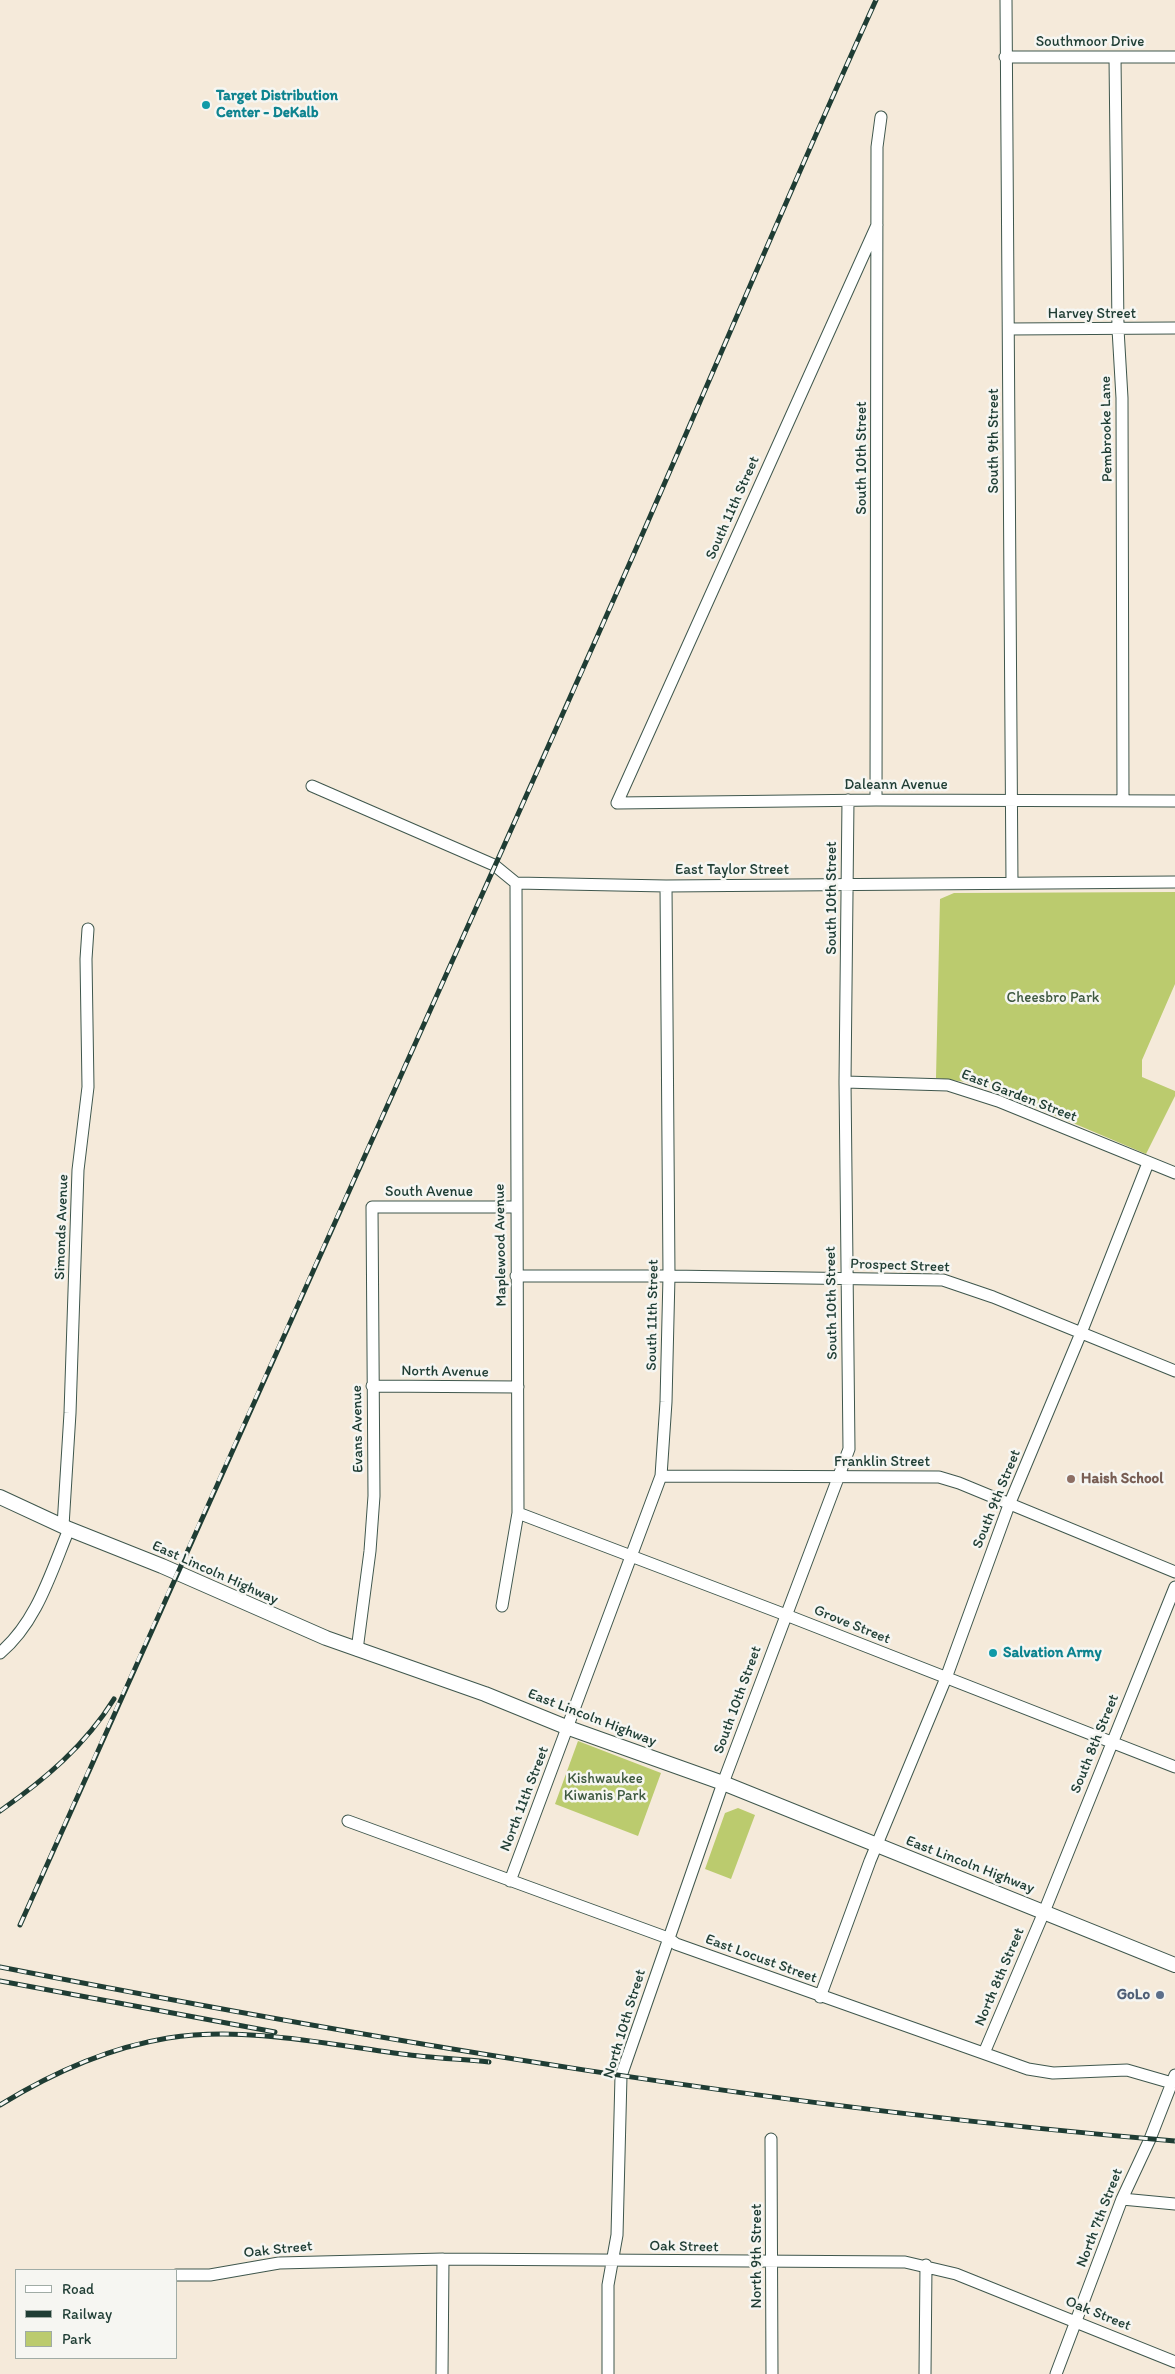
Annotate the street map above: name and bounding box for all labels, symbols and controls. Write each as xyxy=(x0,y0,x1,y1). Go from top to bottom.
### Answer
street label: Southmoor Drive xyxy=(1036,33,1144,51)
place label: Target Distribution Center - DeKalb xyxy=(216,87,338,122)
marker: Target Distribution Center - DeKalb xyxy=(200,99,212,111)
street label: Harvey Street xyxy=(1048,305,1136,323)
street label: Pembrooke Lane xyxy=(1097,376,1117,482)
street label: South 9th Street xyxy=(985,388,1003,494)
street label: South 10th Street xyxy=(853,401,871,515)
street label: South 11th Street xyxy=(702,454,764,562)
street label: Daleann Avenue xyxy=(844,776,948,794)
street label: South 10th Street xyxy=(823,841,841,955)
street label: East Taylor Street xyxy=(675,861,789,879)
park label: Cheesbro Park xyxy=(1007,989,1099,1007)
street label: East Garden Street xyxy=(959,1066,1079,1126)
street label: Simonds Avenue xyxy=(51,1174,73,1280)
street label: South Avenue xyxy=(385,1183,473,1201)
street label: Maplewood Avenue xyxy=(491,1183,511,1307)
street label: South 10th Street xyxy=(822,1246,842,1360)
street label: Prospect Street xyxy=(850,1255,950,1277)
street label: South 11th Street xyxy=(643,1259,663,1371)
street label: North Avenue xyxy=(401,1362,489,1382)
street label: Evans Avenue xyxy=(348,1385,368,1473)
street label: South 9th Street xyxy=(969,1447,1025,1551)
street label: Franklin Street xyxy=(834,1453,930,1471)
place label: Haish School xyxy=(1081,1470,1163,1488)
marker: Haish School xyxy=(1065,1473,1077,1485)
street label: East Lincoln Highway xyxy=(149,1537,281,1609)
street label: Grove Street xyxy=(811,1601,893,1649)
street label: South 10th Street xyxy=(710,1644,766,1756)
place label: Salvation Army xyxy=(1003,1644,1102,1662)
marker: Salvation Army xyxy=(987,1647,999,1659)
street label: East Lincoln Highway xyxy=(525,1685,659,1751)
street label: South 8th Street xyxy=(1067,1692,1123,1796)
street label: North 11th Street xyxy=(497,1744,553,1854)
park label: Kishwaukee Kiwanis Park xyxy=(564,1770,646,1805)
street label: East Lincoln Highway xyxy=(903,1832,1037,1898)
street label: North 8th Street xyxy=(971,1925,1029,2029)
street label: East Locust Street xyxy=(703,1930,819,1988)
street label: North 10th Street xyxy=(600,1967,650,2081)
place label: GoLo xyxy=(1117,1986,1150,2004)
marker: GoLo xyxy=(1154,1989,1166,2001)
street label: North 7th Street xyxy=(1073,2166,1127,2270)
street label: North 9th Street xyxy=(748,2204,766,2308)
street label: Oak Street xyxy=(243,2237,313,2263)
street label: Oak Street xyxy=(649,2237,719,2257)
legend xyxy=(15,2269,178,2359)
text: Road xyxy=(62,2280,94,2298)
street label: Oak Street xyxy=(1062,2293,1134,2335)
text: Railway xyxy=(62,2305,112,2323)
text: Park xyxy=(62,2330,92,2348)

